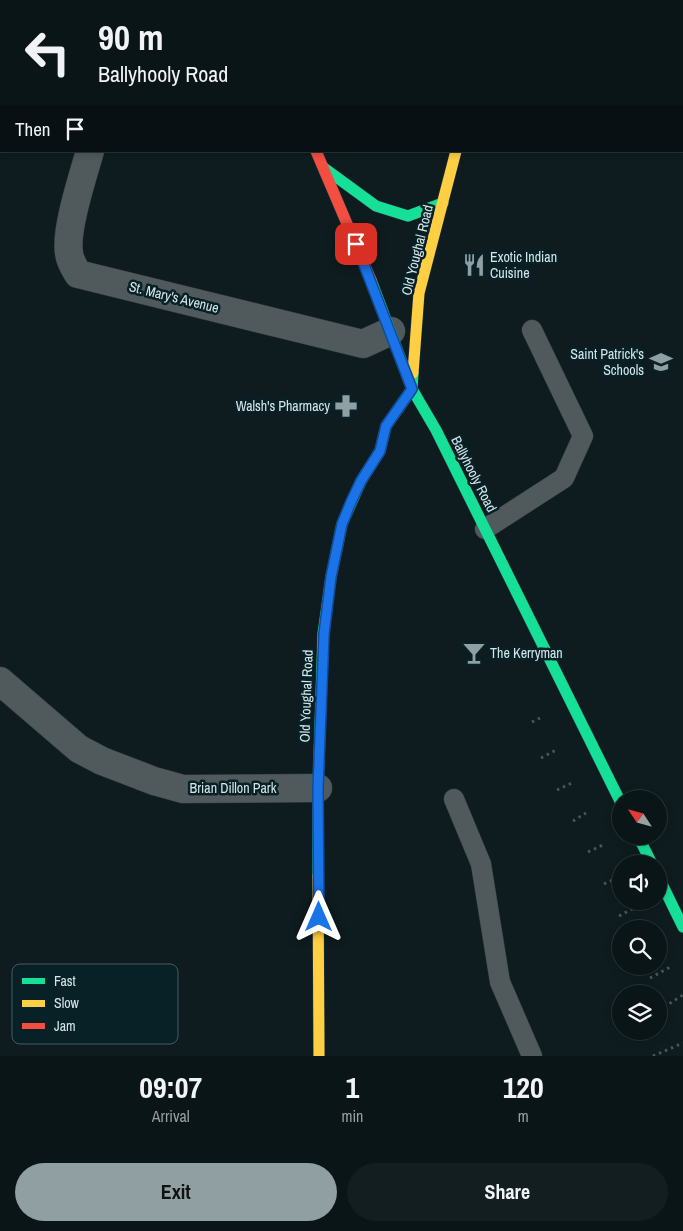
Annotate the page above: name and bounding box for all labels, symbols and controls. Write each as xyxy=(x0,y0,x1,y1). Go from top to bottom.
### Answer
text: 90 m xyxy=(98,14,163,61)
icon: left xyxy=(15,20,80,85)
text: Ballyhooly Road xyxy=(98,59,228,89)
icon: arrive xyxy=(61,115,89,143)
text: Then xyxy=(15,116,51,142)
street label: Old Youghal Road xyxy=(397,203,437,297)
pin xyxy=(335,223,377,265)
icon: arrive xyxy=(342,230,370,258)
place label: Exotic Indian Cuisine xyxy=(490,248,557,282)
restaurant icon: Exotic Indian Cuisine xyxy=(461,252,487,278)
street label: St. Mary's Avenue xyxy=(127,277,221,317)
place label: Saint Patrick's Schools xyxy=(570,345,644,379)
school or university icon: Saint Patrick's Schools xyxy=(648,349,674,375)
pharmacy icon: Walsh's Pharmacy xyxy=(333,393,359,419)
place label: Walsh's Pharmacy xyxy=(236,397,330,415)
street label: Ballyhooly Road xyxy=(447,433,501,515)
bar icon: The Kerryman xyxy=(461,640,487,666)
place label: The Kerryman xyxy=(490,644,563,662)
street label: Old Youghal Road xyxy=(295,649,317,743)
street label: Brian Dillon Park xyxy=(190,779,277,797)
north arrow xyxy=(612,790,668,845)
map controls xyxy=(612,790,667,1040)
button: sound xyxy=(612,855,667,910)
position arrow xyxy=(292,890,344,942)
button: search xyxy=(612,920,667,975)
legend xyxy=(12,964,178,1044)
text: Fast xyxy=(54,972,76,990)
button: layers xyxy=(612,985,667,1040)
text: Slow xyxy=(54,994,80,1012)
text: Jam xyxy=(54,1017,76,1035)
text: 09:07 xyxy=(139,1067,202,1107)
text: 1 xyxy=(346,1067,359,1107)
text: 120 xyxy=(503,1067,544,1107)
text: Arrival xyxy=(152,1105,190,1127)
text: min xyxy=(341,1105,363,1127)
text: m xyxy=(518,1105,529,1127)
button: Exit xyxy=(15,1163,337,1221)
button: Share xyxy=(347,1163,668,1221)

